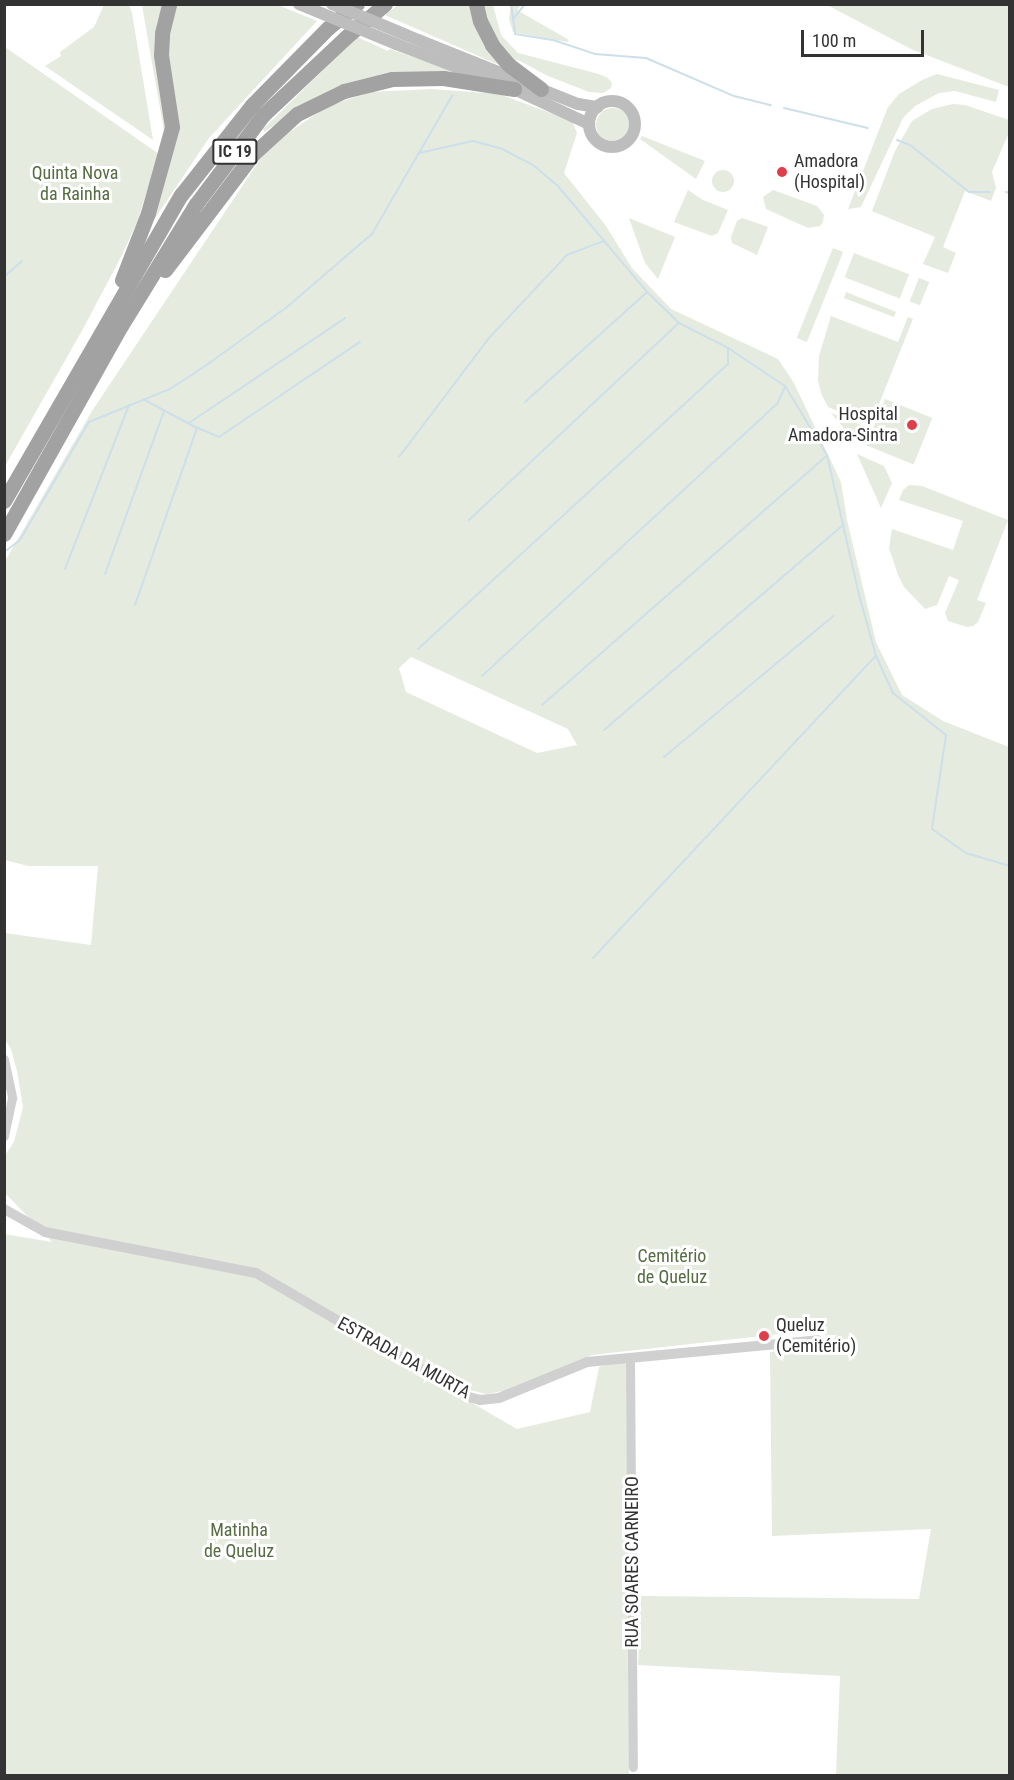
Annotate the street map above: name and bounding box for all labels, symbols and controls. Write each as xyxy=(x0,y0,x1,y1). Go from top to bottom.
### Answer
scale bar xyxy=(804,18,927,56)
text: 100 m xyxy=(812,30,856,51)
road number: IC 19 xyxy=(211,139,259,165)
place label: Amadora (Hospital) xyxy=(794,151,865,194)
park label: Quinta Nova da Rainha xyxy=(32,163,118,206)
marker: Amadora (Hospital) xyxy=(775,165,789,179)
place label: Hospital Amadora-Sintra xyxy=(788,404,898,446)
marker: Hospital Amadora-Sintra xyxy=(903,416,921,434)
park label: Cemitério de Queluz xyxy=(637,1246,707,1288)
street label: ESTRADA DA MURTA xyxy=(334,1313,474,1403)
place label: Queluz (Cemitério) xyxy=(776,1315,856,1358)
marker: Queluz (Cemitério) xyxy=(757,1329,771,1343)
street label: RUA SOARES CARNEIRO xyxy=(621,1476,643,1648)
park label: Matinha de Queluz xyxy=(204,1520,274,1562)

